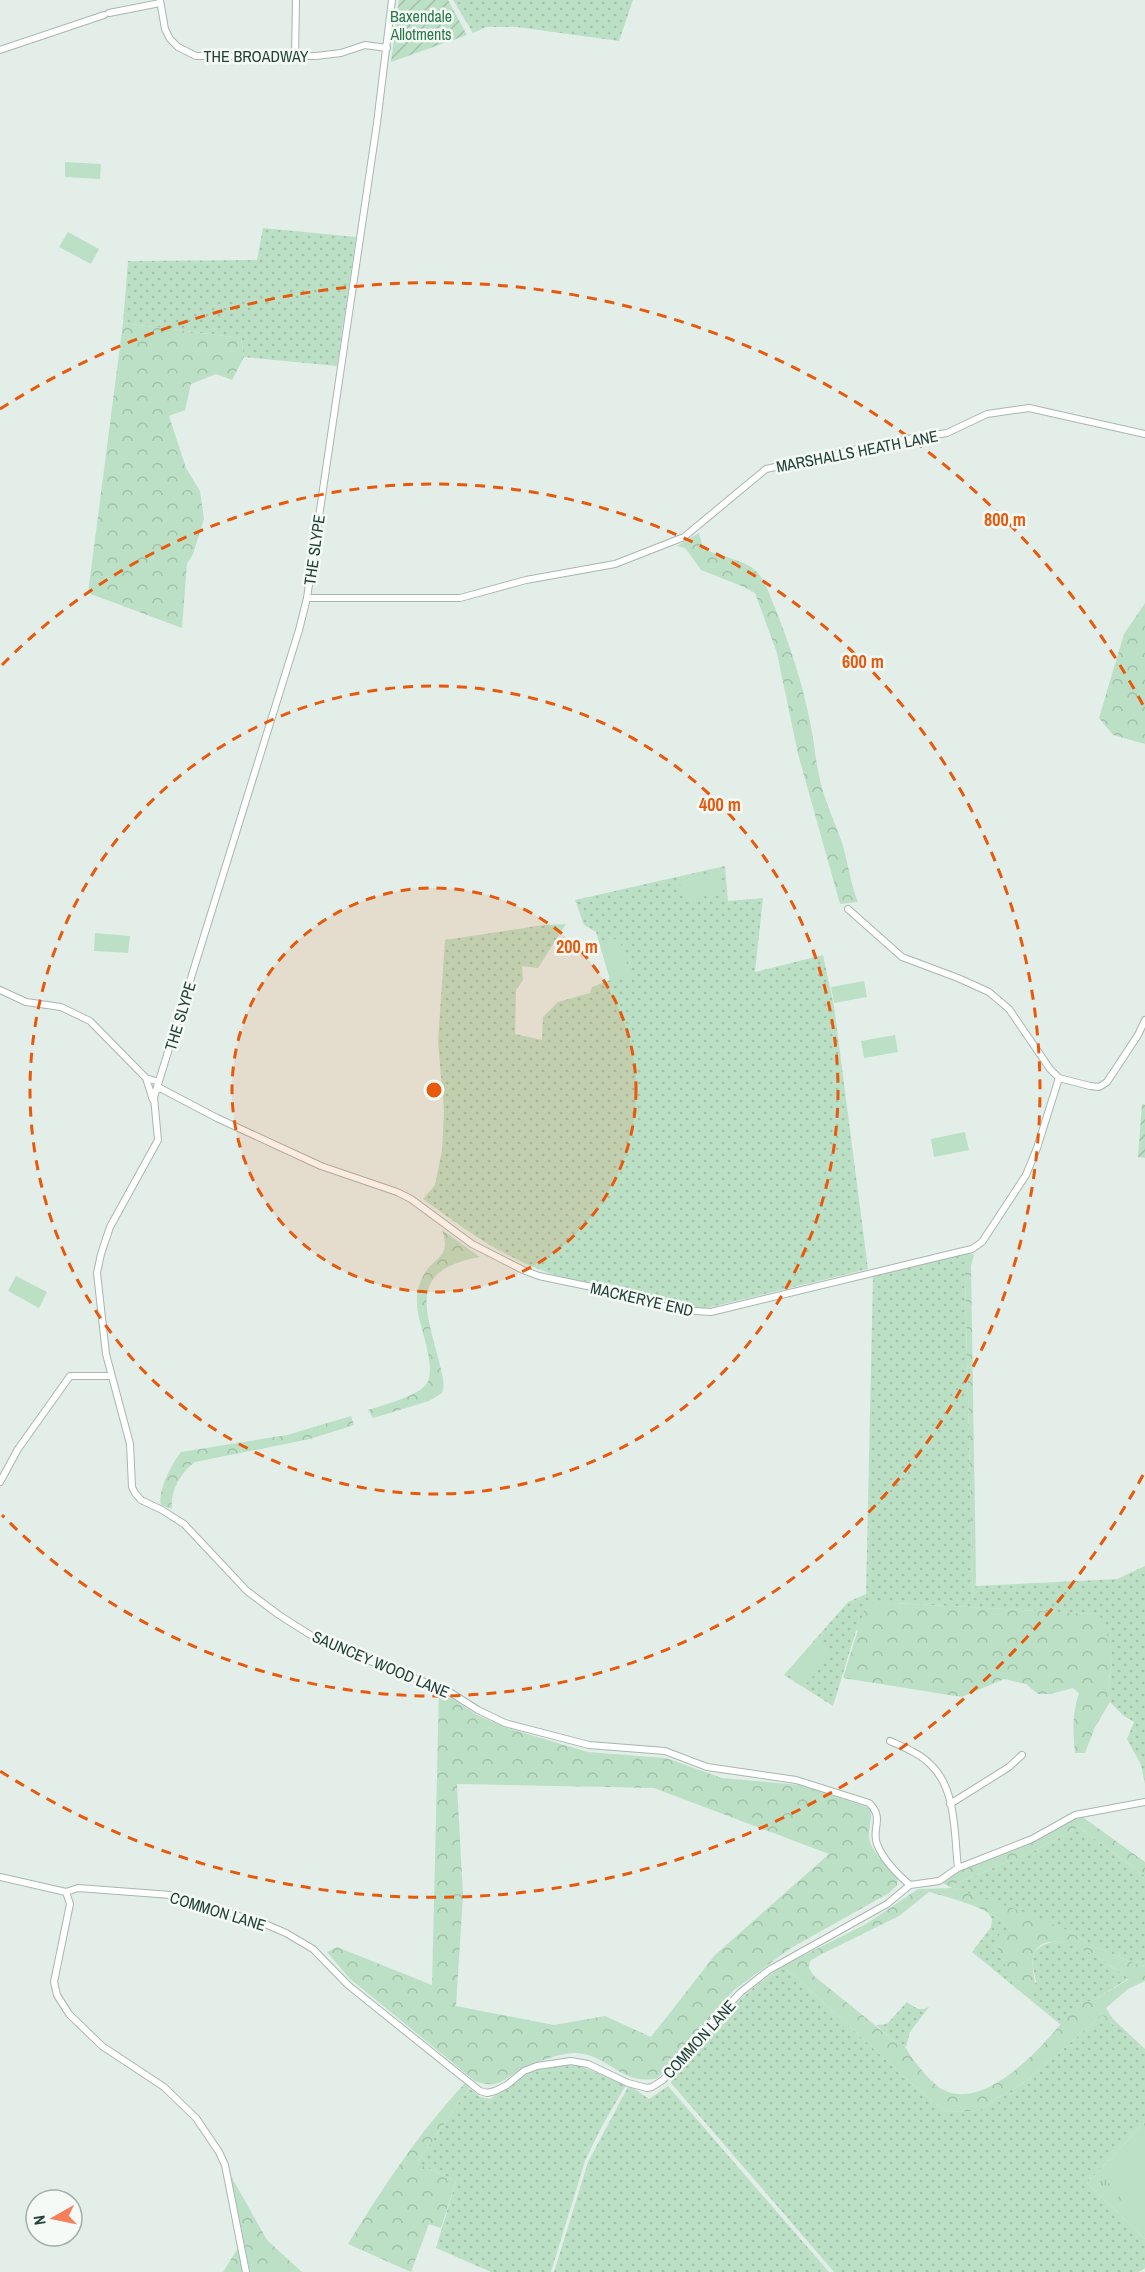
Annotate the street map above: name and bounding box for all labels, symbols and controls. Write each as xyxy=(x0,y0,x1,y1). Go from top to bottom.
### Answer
park label: Baxendale Allotments xyxy=(389,5,452,45)
street label: THE BROADWAY xyxy=(204,45,309,67)
street label: MARSHALLS HEATH LANE xyxy=(774,425,940,477)
text: 800 m xyxy=(984,507,1026,532)
street label: THE SLYPE xyxy=(298,513,330,587)
text: 600 m xyxy=(842,649,884,674)
text: 400 m xyxy=(699,792,741,817)
text: 200 m xyxy=(556,934,598,959)
street label: THE SLYPE xyxy=(159,979,201,1053)
centre of rings xyxy=(424,1080,444,1100)
street label: MACKERYE END xyxy=(588,1276,696,1322)
street label: SAUNCEY WOOD LANE xyxy=(309,1625,453,1703)
street label: COMMON LANE xyxy=(167,1886,269,1936)
street label: COMMON LANE xyxy=(658,1995,740,2083)
north arrow xyxy=(24,2188,84,2248)
text: N xyxy=(28,2214,51,2227)

